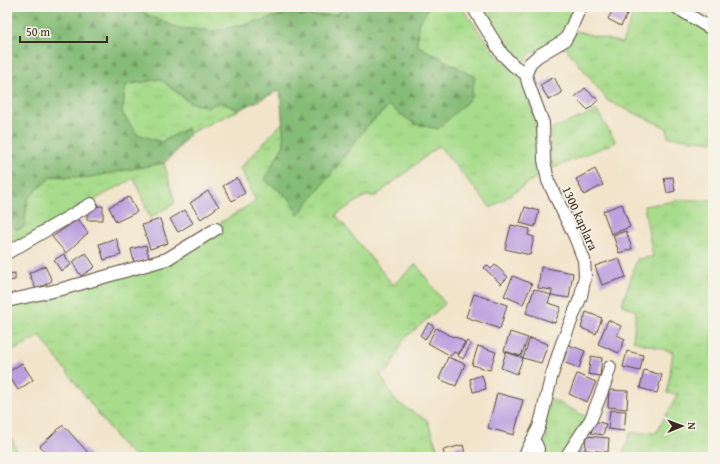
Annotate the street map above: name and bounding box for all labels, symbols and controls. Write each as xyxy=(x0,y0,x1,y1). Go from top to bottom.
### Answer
scale bar xyxy=(20,18,107,44)
text: 50 m xyxy=(26,23,50,40)
street label: 1300 kaplara xyxy=(557,183,603,254)
north arrow xyxy=(662,406,702,446)
text: N xyxy=(684,422,700,430)

